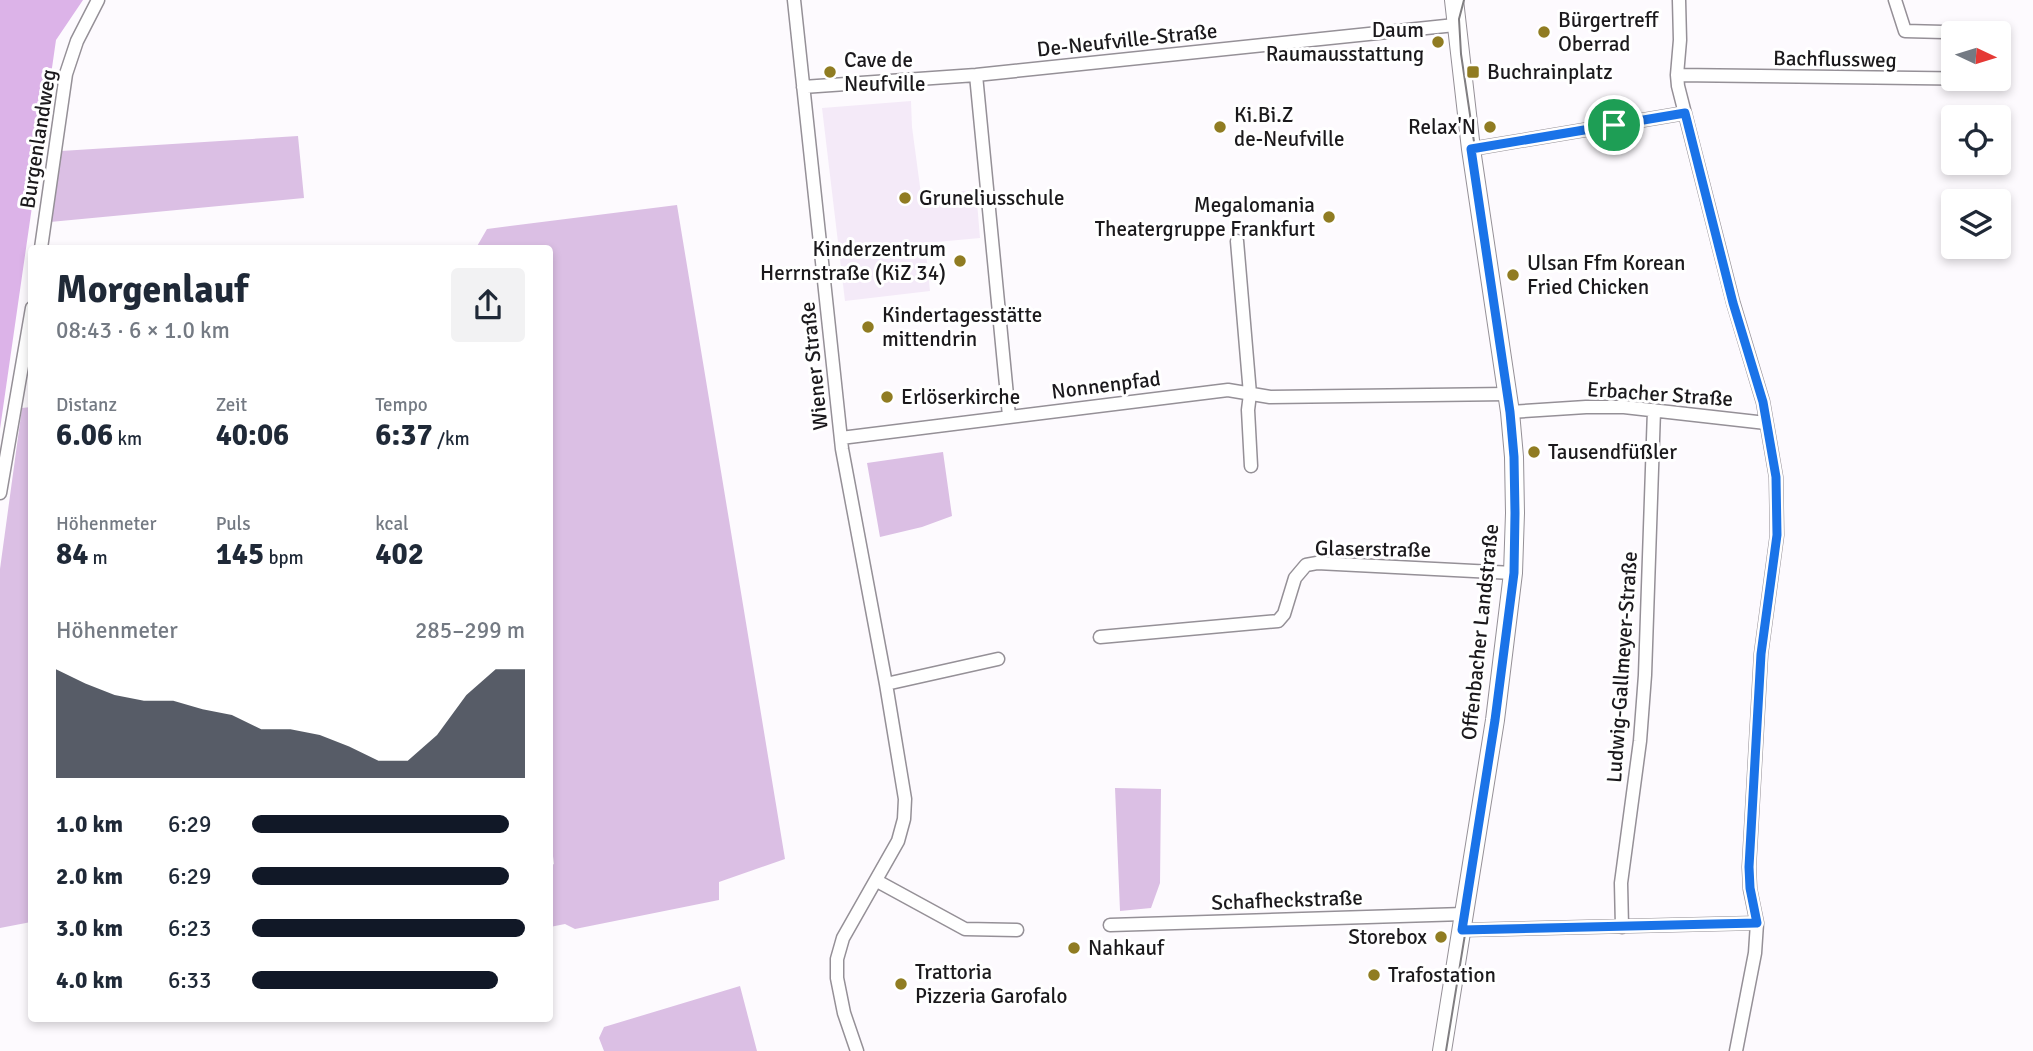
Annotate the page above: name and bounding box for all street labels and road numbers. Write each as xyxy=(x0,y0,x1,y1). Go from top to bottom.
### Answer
street label: De-Neufville-Straße xyxy=(1036,18,1218,62)
street label: Bachflussweg xyxy=(1773,45,1897,73)
street label: Burgenlandweg xyxy=(14,67,62,211)
street label: Wiener Straße xyxy=(794,300,834,432)
street label: Nonnenpfad xyxy=(1050,365,1162,405)
street label: Erbacher Straße xyxy=(1586,376,1734,412)
street label: Offenbacher Landstraße xyxy=(1456,523,1504,741)
street label: Glaserstraße xyxy=(1315,535,1431,563)
street label: Ludwig-Gallmeyer-Straße xyxy=(1601,550,1643,784)
street label: Schafheckstraße xyxy=(1211,884,1363,916)

